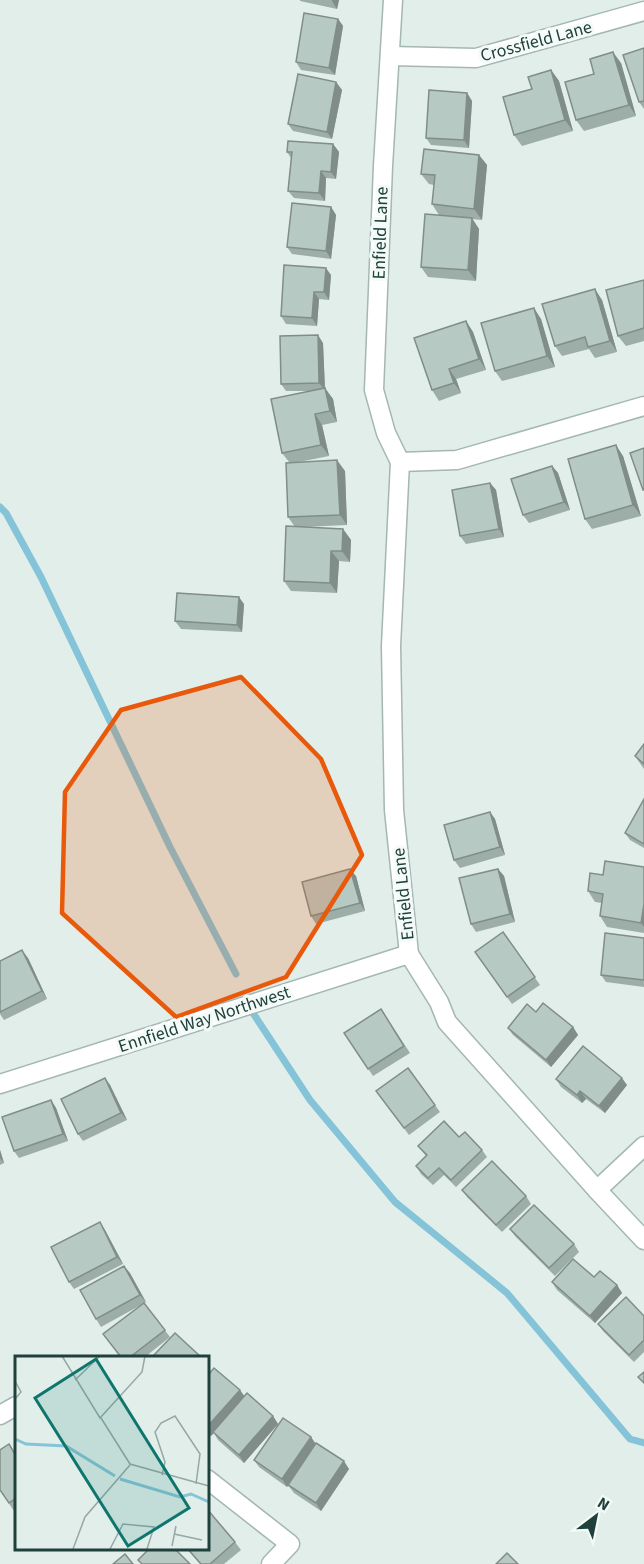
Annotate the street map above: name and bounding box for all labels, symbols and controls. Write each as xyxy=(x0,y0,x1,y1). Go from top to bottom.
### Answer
street label: Crossfield Lane xyxy=(478,15,595,68)
street label: Enfield Lane xyxy=(366,186,395,280)
street label: Enfield Lane xyxy=(386,846,421,941)
street label: Ennfield Way Northwest xyxy=(115,980,293,1059)
inset map xyxy=(15,1356,208,1549)
north arrow xyxy=(566,1486,626,1546)
text: N xyxy=(593,1492,614,1516)

